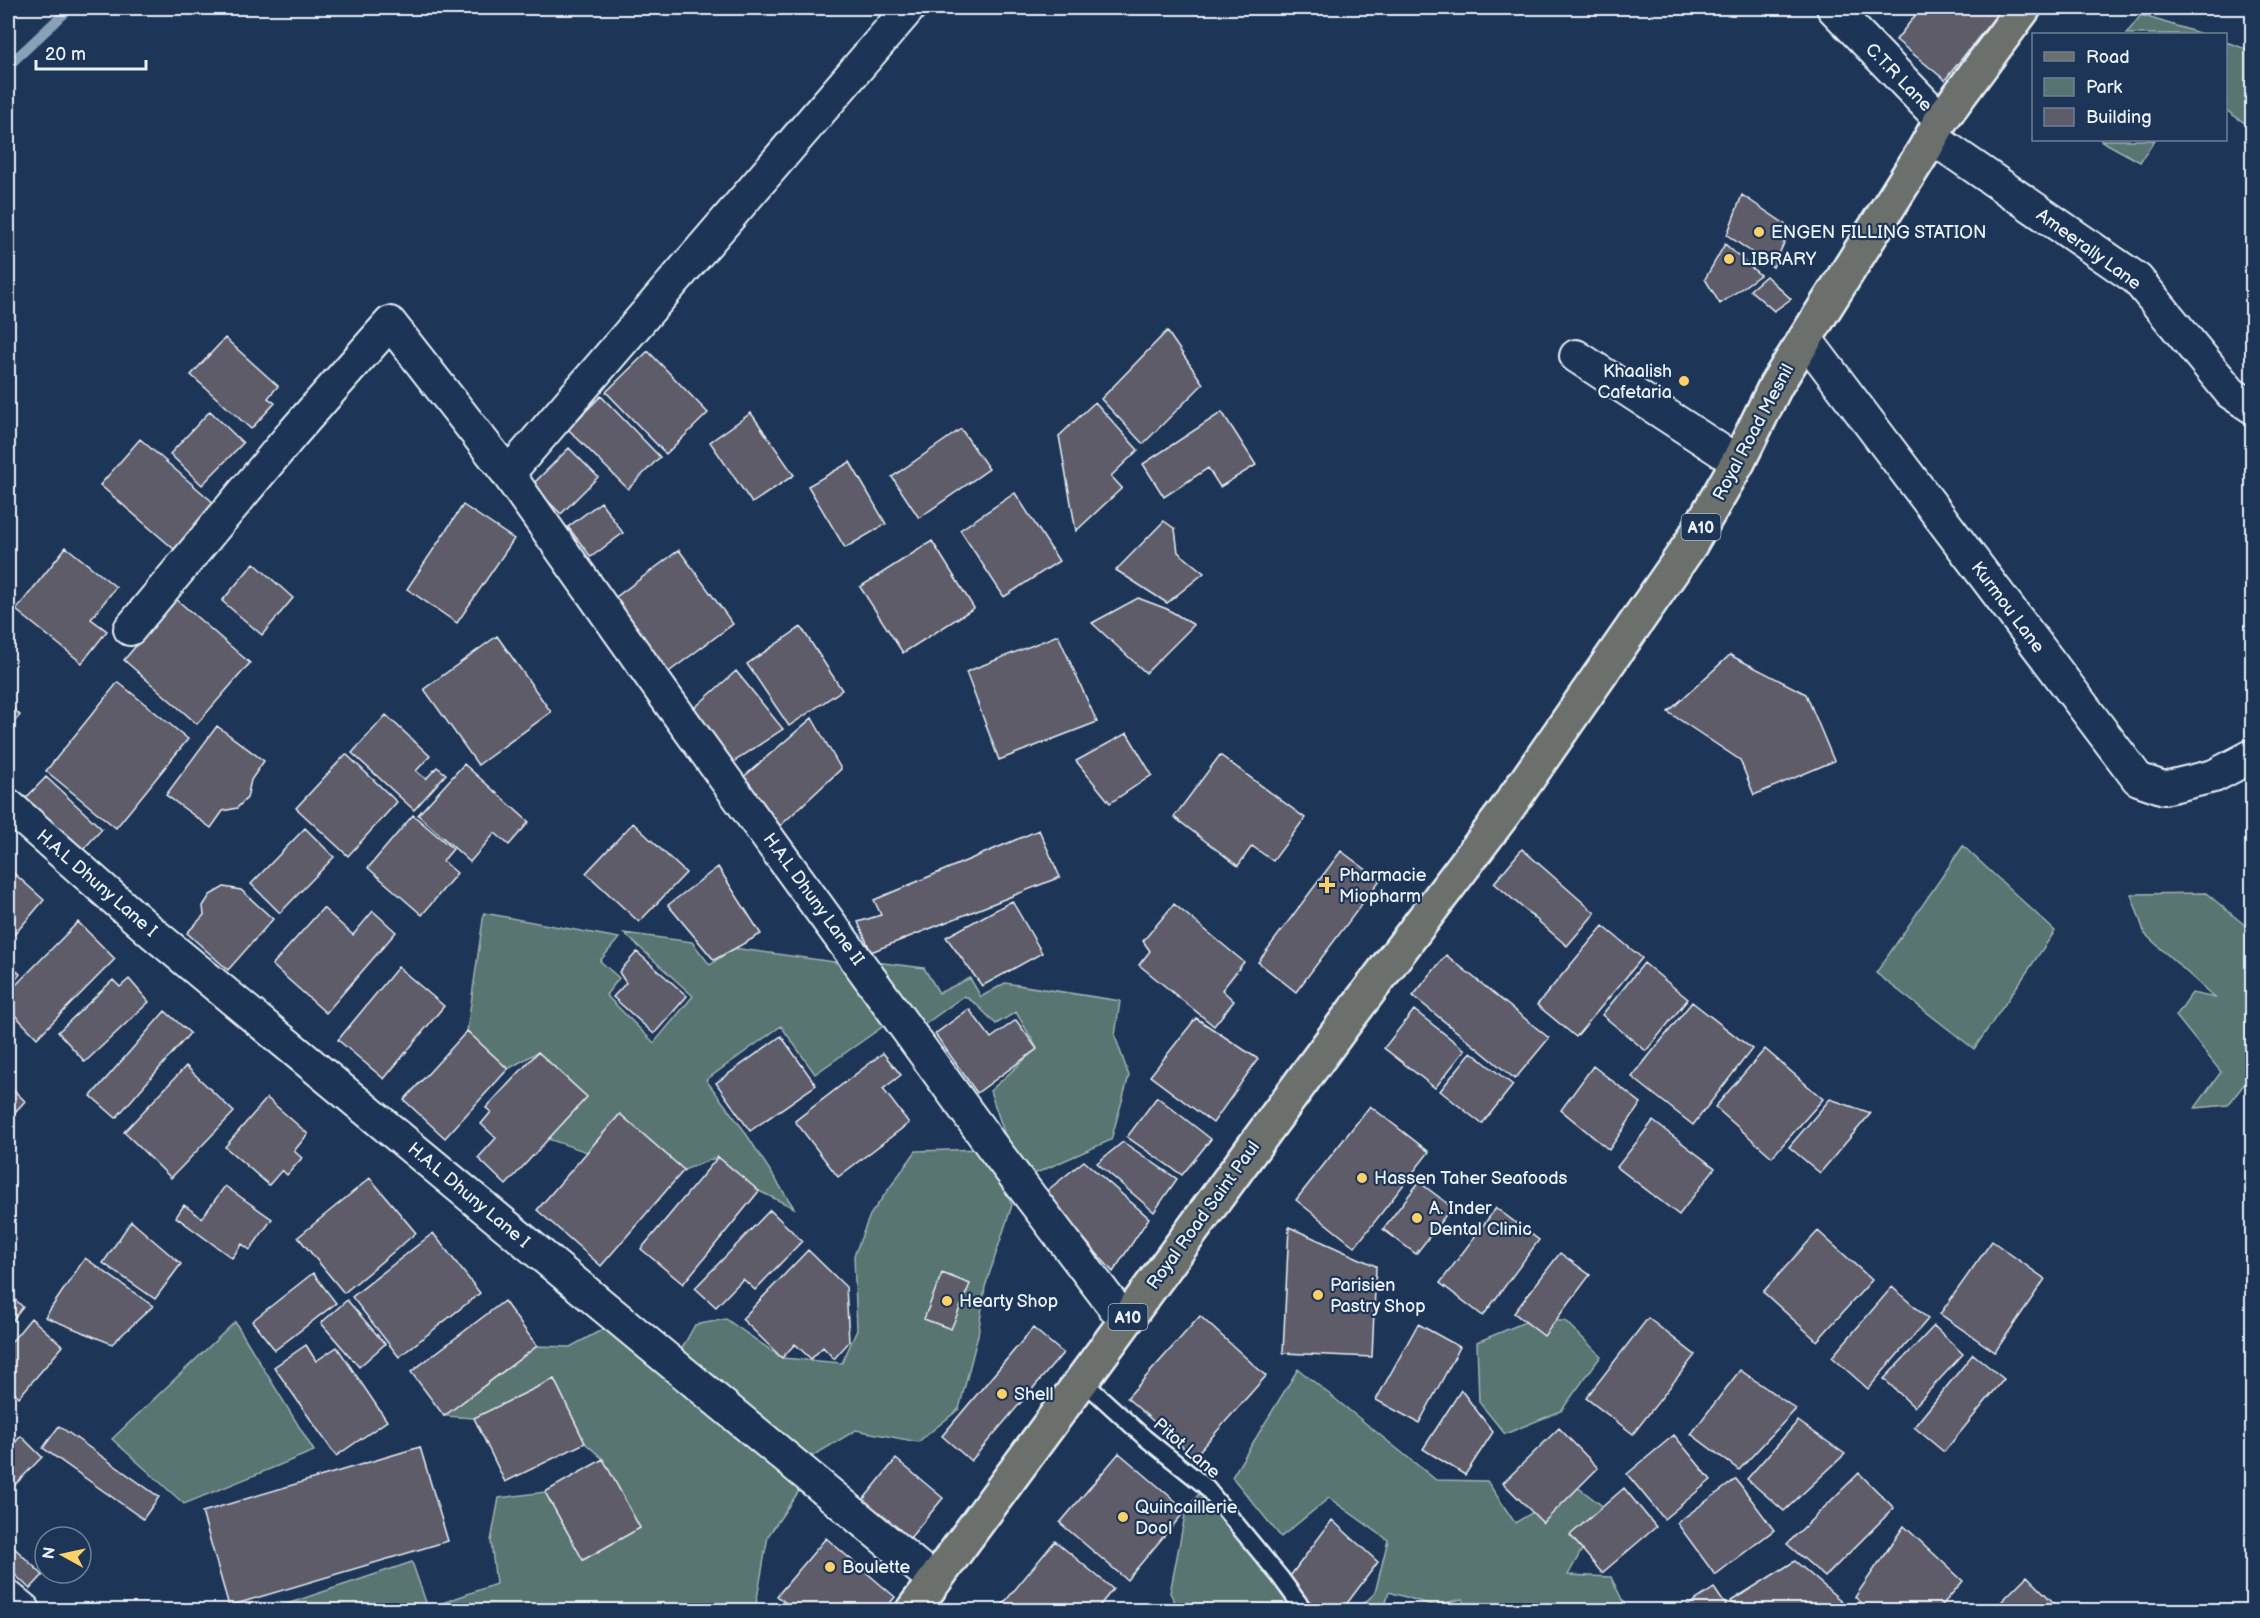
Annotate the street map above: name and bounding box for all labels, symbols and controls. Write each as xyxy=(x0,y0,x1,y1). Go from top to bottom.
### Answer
scale bar xyxy=(36,33,146,71)
legend xyxy=(2032,33,2227,141)
street label: C.T.R Lane xyxy=(1861,39,1937,116)
text: 20 m xyxy=(45,44,86,65)
text: Road xyxy=(2086,47,2130,68)
text: Park xyxy=(2086,77,2122,98)
text: Building xyxy=(2086,107,2152,128)
street label: Ameerally Lane xyxy=(2032,204,2145,295)
place label: ENGEN FILLING STATION xyxy=(1771,222,1987,243)
marker: ENGEN FILLING STATION xyxy=(1752,225,1766,239)
place label: LIBRARY xyxy=(1741,249,1817,270)
marker: LIBRARY xyxy=(1722,252,1736,266)
street label: Royal Road Mesnil xyxy=(1709,360,1798,504)
place label: Khaalish Cafetaria xyxy=(1597,361,1672,403)
marker: Khaalish Cafetaria xyxy=(1677,374,1691,388)
road number: A10 xyxy=(1682,514,1720,540)
street label: Kurmou Lane xyxy=(1967,558,2049,657)
street label: H.A.L Dhuny Lane I xyxy=(32,825,161,941)
street label: H.A.L Dhuny Lane II xyxy=(759,829,869,969)
place label: Pharmacie Miopharm xyxy=(1339,865,1427,907)
marker: Pharmacie Miopharm xyxy=(1320,878,1334,892)
street label: Royal Road Saint Paul xyxy=(1143,1137,1264,1294)
street label: H.A.L Dhuny Lane I xyxy=(403,1138,534,1252)
place label: Hassen Taher Seafoods xyxy=(1374,1168,1567,1189)
marker: Hassen Taher Seafoods xyxy=(1355,1171,1369,1185)
place label: A. Inder Dental Clinic xyxy=(1429,1198,1532,1240)
marker: A. Inder Dental Clinic xyxy=(1410,1211,1424,1225)
place label: Parisien Pastry Shop xyxy=(1330,1275,1426,1317)
marker: Parisien Pastry Shop xyxy=(1311,1288,1325,1302)
place label: Hearty Shop xyxy=(959,1291,1058,1312)
marker: Hearty Shop xyxy=(940,1294,954,1308)
road number: A10 xyxy=(1108,1304,1148,1330)
place label: Shell xyxy=(1014,1384,1054,1405)
marker: Shell xyxy=(995,1387,1009,1401)
street label: Pitot Lane xyxy=(1149,1414,1225,1483)
place label: Quincaillerie Dool xyxy=(1135,1497,1238,1539)
marker: Quincaillerie Dool xyxy=(1116,1510,1130,1524)
north arrow xyxy=(33,1525,93,1585)
text: N xyxy=(39,1546,60,1560)
place label: Boulette xyxy=(842,1557,910,1578)
marker: Boulette xyxy=(823,1560,837,1574)

